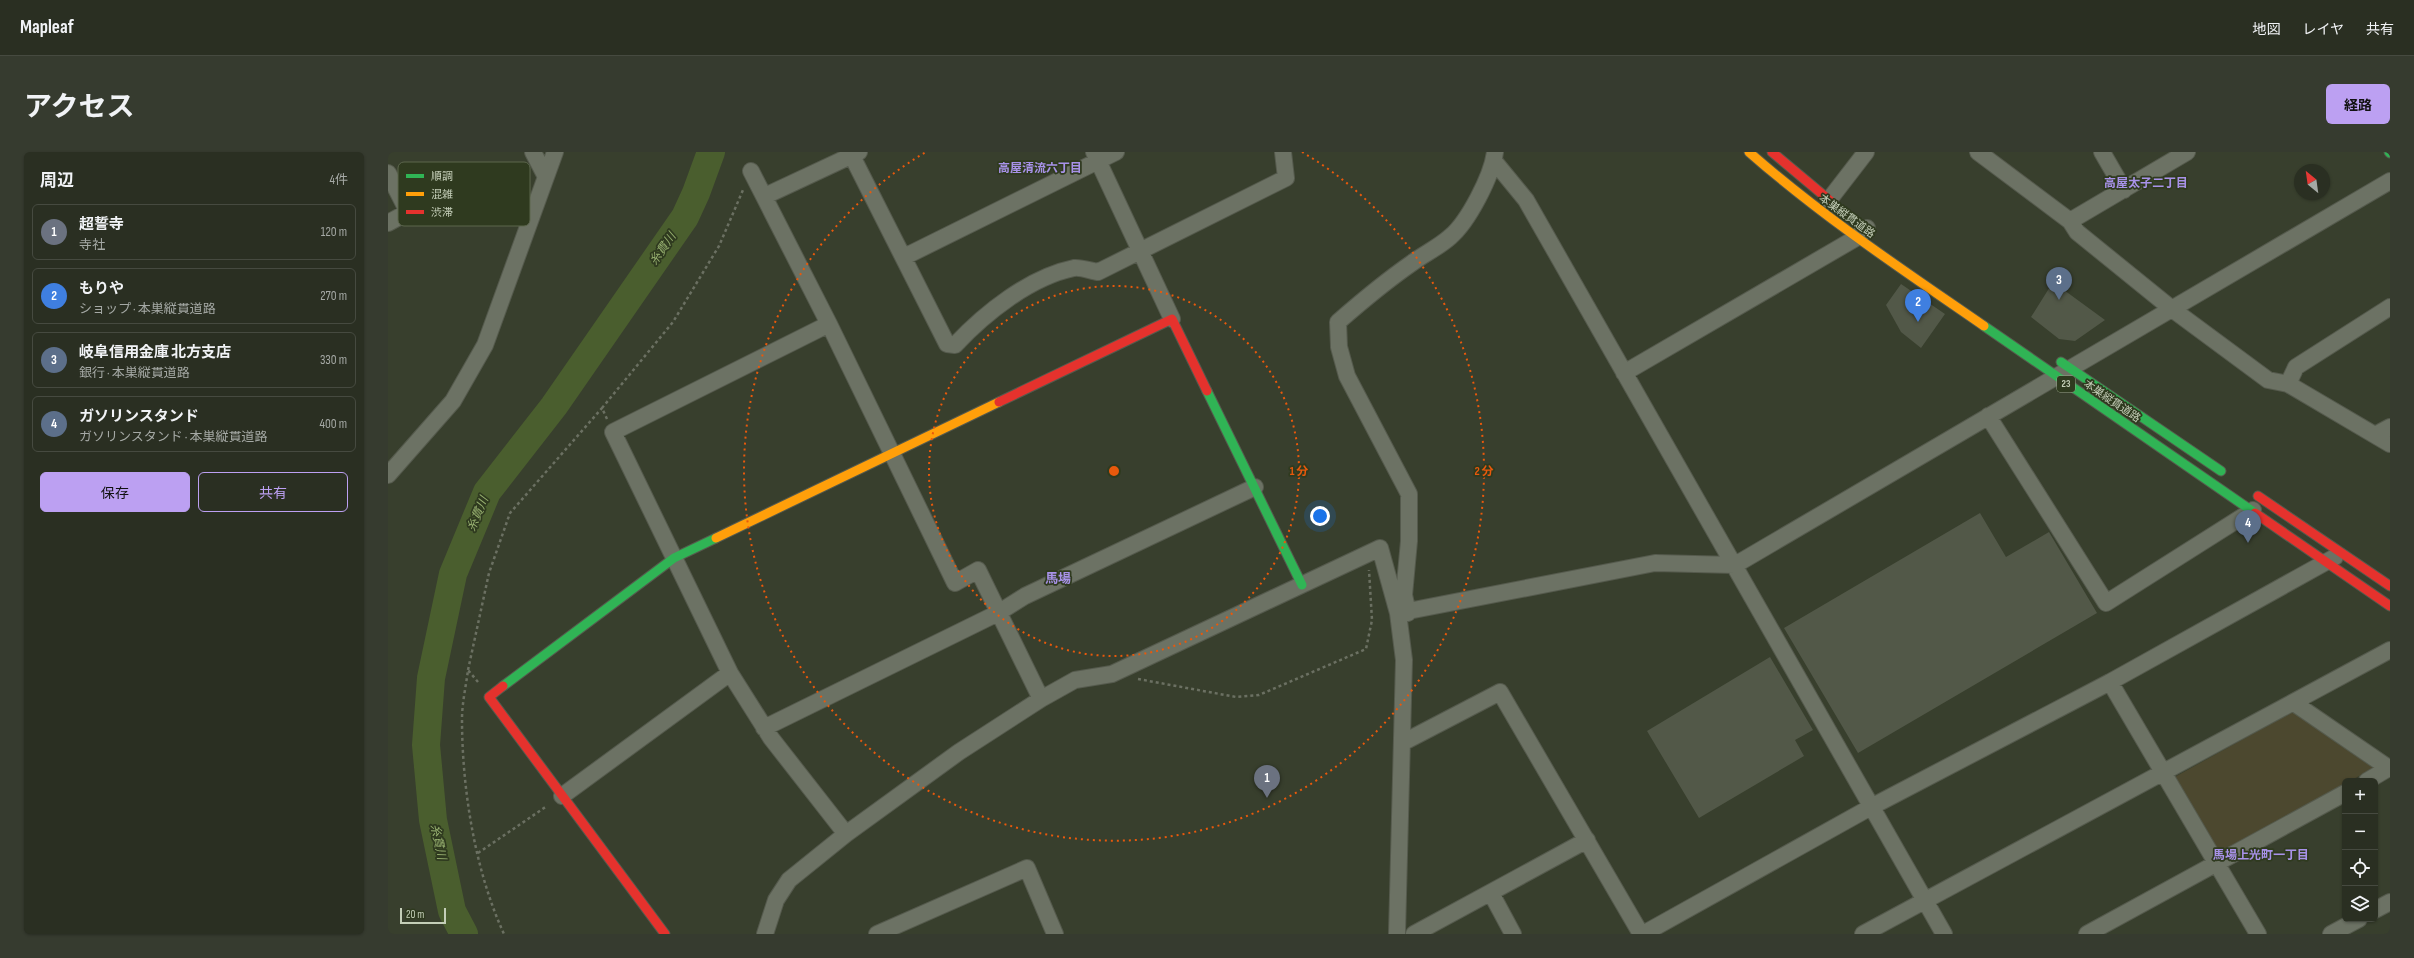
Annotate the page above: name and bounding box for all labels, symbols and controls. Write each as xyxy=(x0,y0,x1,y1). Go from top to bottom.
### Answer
text: Mapleaf xyxy=(20,16,74,39)
text: 地図 xyxy=(2252,21,2280,38)
text: レイヤ xyxy=(2302,21,2344,38)
text: 共有 xyxy=(2366,21,2394,38)
button: 経路 xyxy=(2326,84,2390,124)
text: アクセス xyxy=(24,91,135,124)
district label: 高屋清流六丁目 xyxy=(998,161,1082,176)
legend xyxy=(398,162,530,226)
north arrow xyxy=(2294,164,2330,200)
text: 順調 xyxy=(431,170,453,183)
text: 周辺 xyxy=(40,171,74,191)
text: 4件 xyxy=(330,172,348,188)
district label: 高屋太子二丁目 xyxy=(2104,176,2188,191)
text: 混雑 xyxy=(431,188,453,201)
street label: 本巣縦貫道路 xyxy=(1816,191,1878,241)
text: 渋滞 xyxy=(431,206,453,219)
text: 超誓寺 xyxy=(79,215,124,234)
text: 1 xyxy=(51,224,57,240)
text: 120 m xyxy=(321,224,347,240)
water label: 糸貫川 xyxy=(647,228,681,268)
text: 寺社 xyxy=(79,237,105,253)
pin: 3 xyxy=(2046,267,2072,300)
text: もりや xyxy=(79,279,124,298)
text: 2 xyxy=(51,288,57,304)
text: 270 m xyxy=(320,288,347,304)
pin: 2 xyxy=(1905,289,1931,322)
text: ショップ · 本巣縦貫道路 xyxy=(79,301,216,317)
text: 岐阜信用金庫 北方支店 xyxy=(79,343,231,362)
text: 3 xyxy=(51,352,57,368)
text: 330 m xyxy=(320,352,347,368)
text: 銀行 · 本巣縦貫道路 xyxy=(79,365,190,381)
road number: 23 xyxy=(2057,376,2075,392)
street label: 本巣縦貫道路 xyxy=(2081,377,2143,425)
text: ガソリンスタンド xyxy=(79,407,199,426)
text: 4 xyxy=(51,416,57,432)
text: 400 m xyxy=(320,416,347,432)
text: ガソリンスタンド · 本巣縦貫道路 xyxy=(79,429,267,445)
centre of rings xyxy=(1107,464,1121,478)
text: 1 分 xyxy=(1290,464,1308,479)
text: 2 分 xyxy=(1474,464,1494,479)
button: 保存 xyxy=(40,472,190,512)
button: 共有 xyxy=(198,472,348,512)
water label: 糸貫川 xyxy=(464,493,493,534)
your location xyxy=(1310,506,1330,526)
pin: 4 xyxy=(2235,510,2261,543)
district label: 馬場 xyxy=(1045,571,1071,587)
pin: 1 xyxy=(1254,765,1280,798)
map controls xyxy=(2342,778,2378,922)
button: + xyxy=(2342,778,2378,814)
button: − xyxy=(2342,814,2378,850)
water label: 糸貫川 xyxy=(427,823,449,863)
district label: 馬場上光町一丁目 xyxy=(2213,848,2309,863)
button: locate xyxy=(2342,850,2378,886)
button: layers xyxy=(2342,886,2378,922)
scale bar xyxy=(400,906,446,925)
text: 20 m xyxy=(406,908,424,921)

